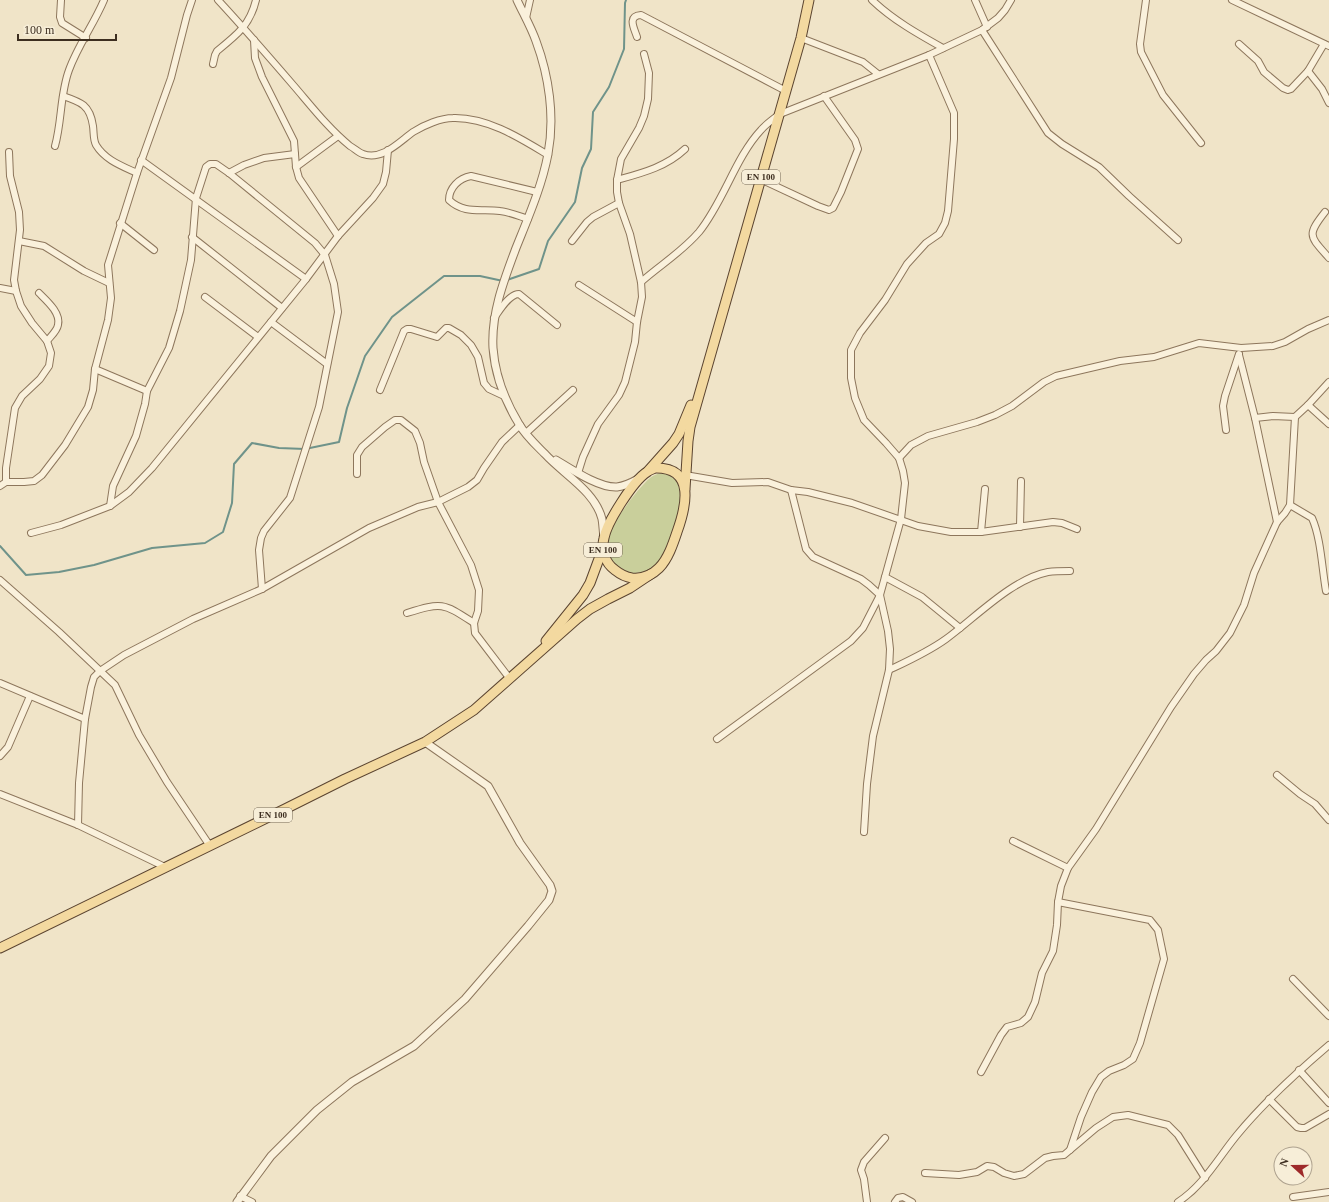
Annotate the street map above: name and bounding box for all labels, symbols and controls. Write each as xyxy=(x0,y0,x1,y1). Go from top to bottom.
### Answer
scale bar xyxy=(18,16,116,42)
text: 100 m xyxy=(24,23,55,37)
road number: EN 100 xyxy=(742,170,780,184)
road number: EN 100 xyxy=(584,543,622,557)
road number: EN 100 xyxy=(254,808,292,822)
north arrow xyxy=(1273,1146,1313,1186)
text: N xyxy=(1277,1157,1291,1168)

